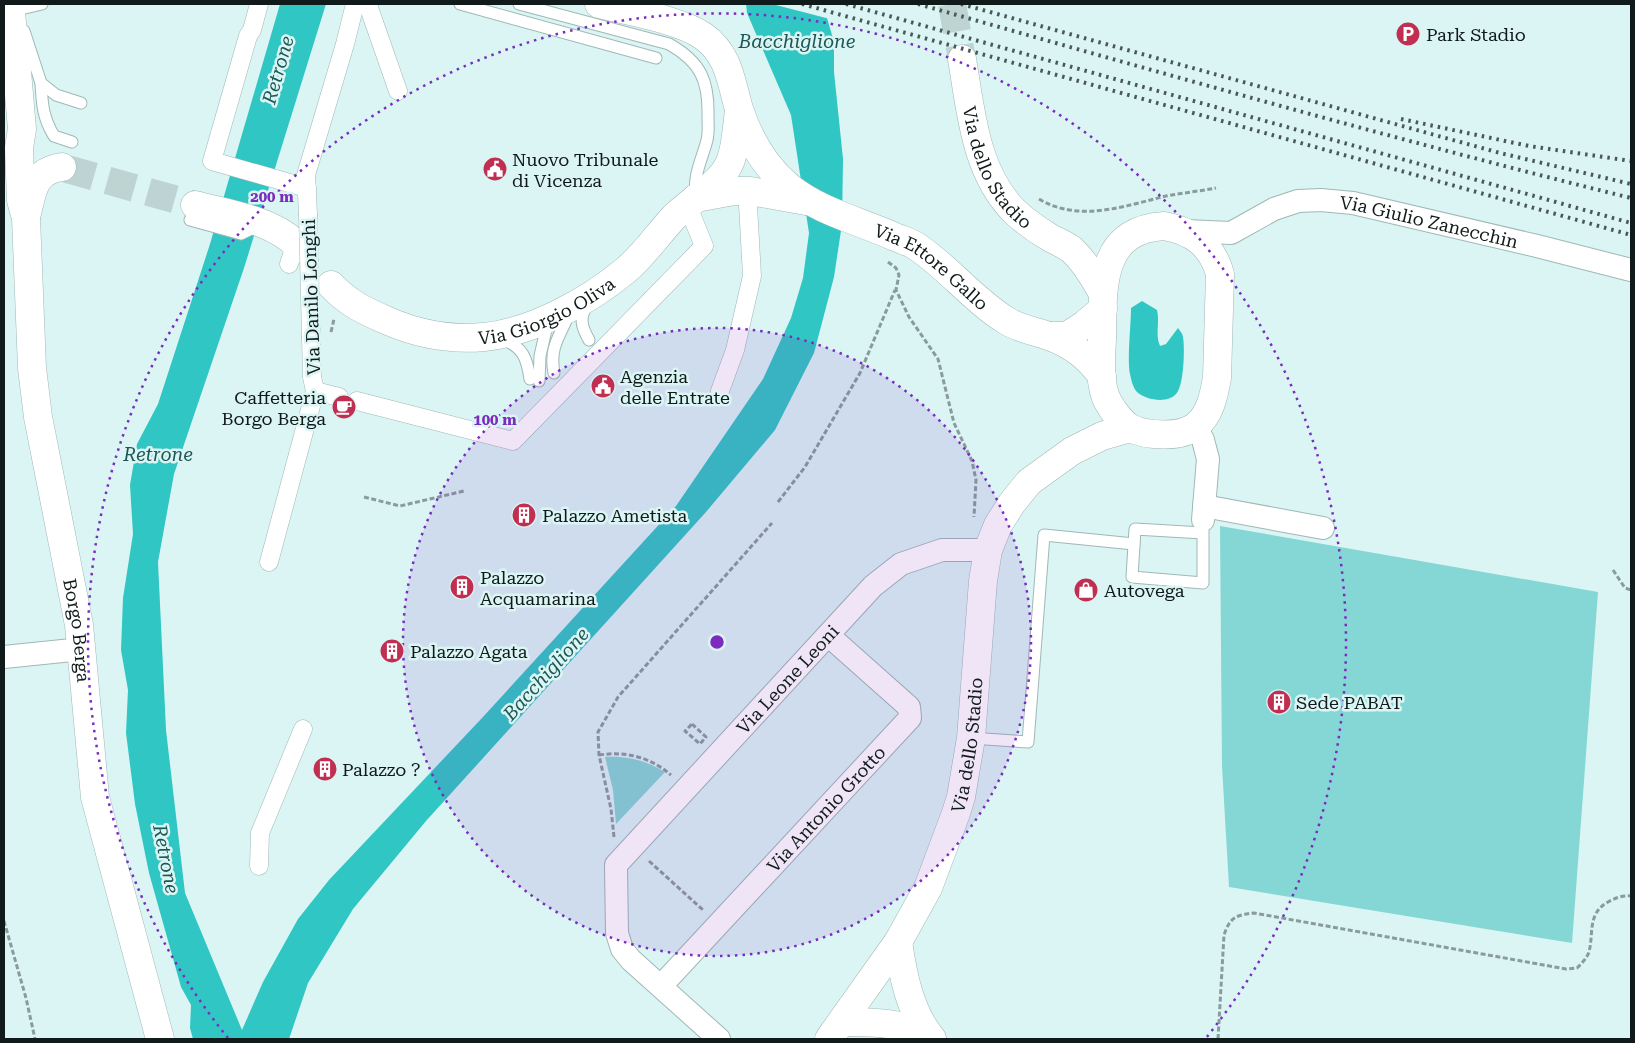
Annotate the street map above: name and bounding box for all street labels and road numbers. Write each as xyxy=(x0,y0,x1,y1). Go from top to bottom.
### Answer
street label: Via dello Stadio xyxy=(959,104,1036,232)
street label: Via Giulio Zanecchin xyxy=(1339,191,1521,252)
street label: Via Danilo Longhi xyxy=(298,218,324,375)
street label: Via Ettore Gallo xyxy=(871,219,993,314)
street label: Via Giorgio Oliva xyxy=(477,272,619,348)
street label: Borgo Berga xyxy=(60,577,95,683)
street label: Via Leone Leoni xyxy=(732,620,843,738)
street label: Via dello Stadio xyxy=(946,677,986,815)
street label: Via Antonio Grotto xyxy=(762,741,889,876)

